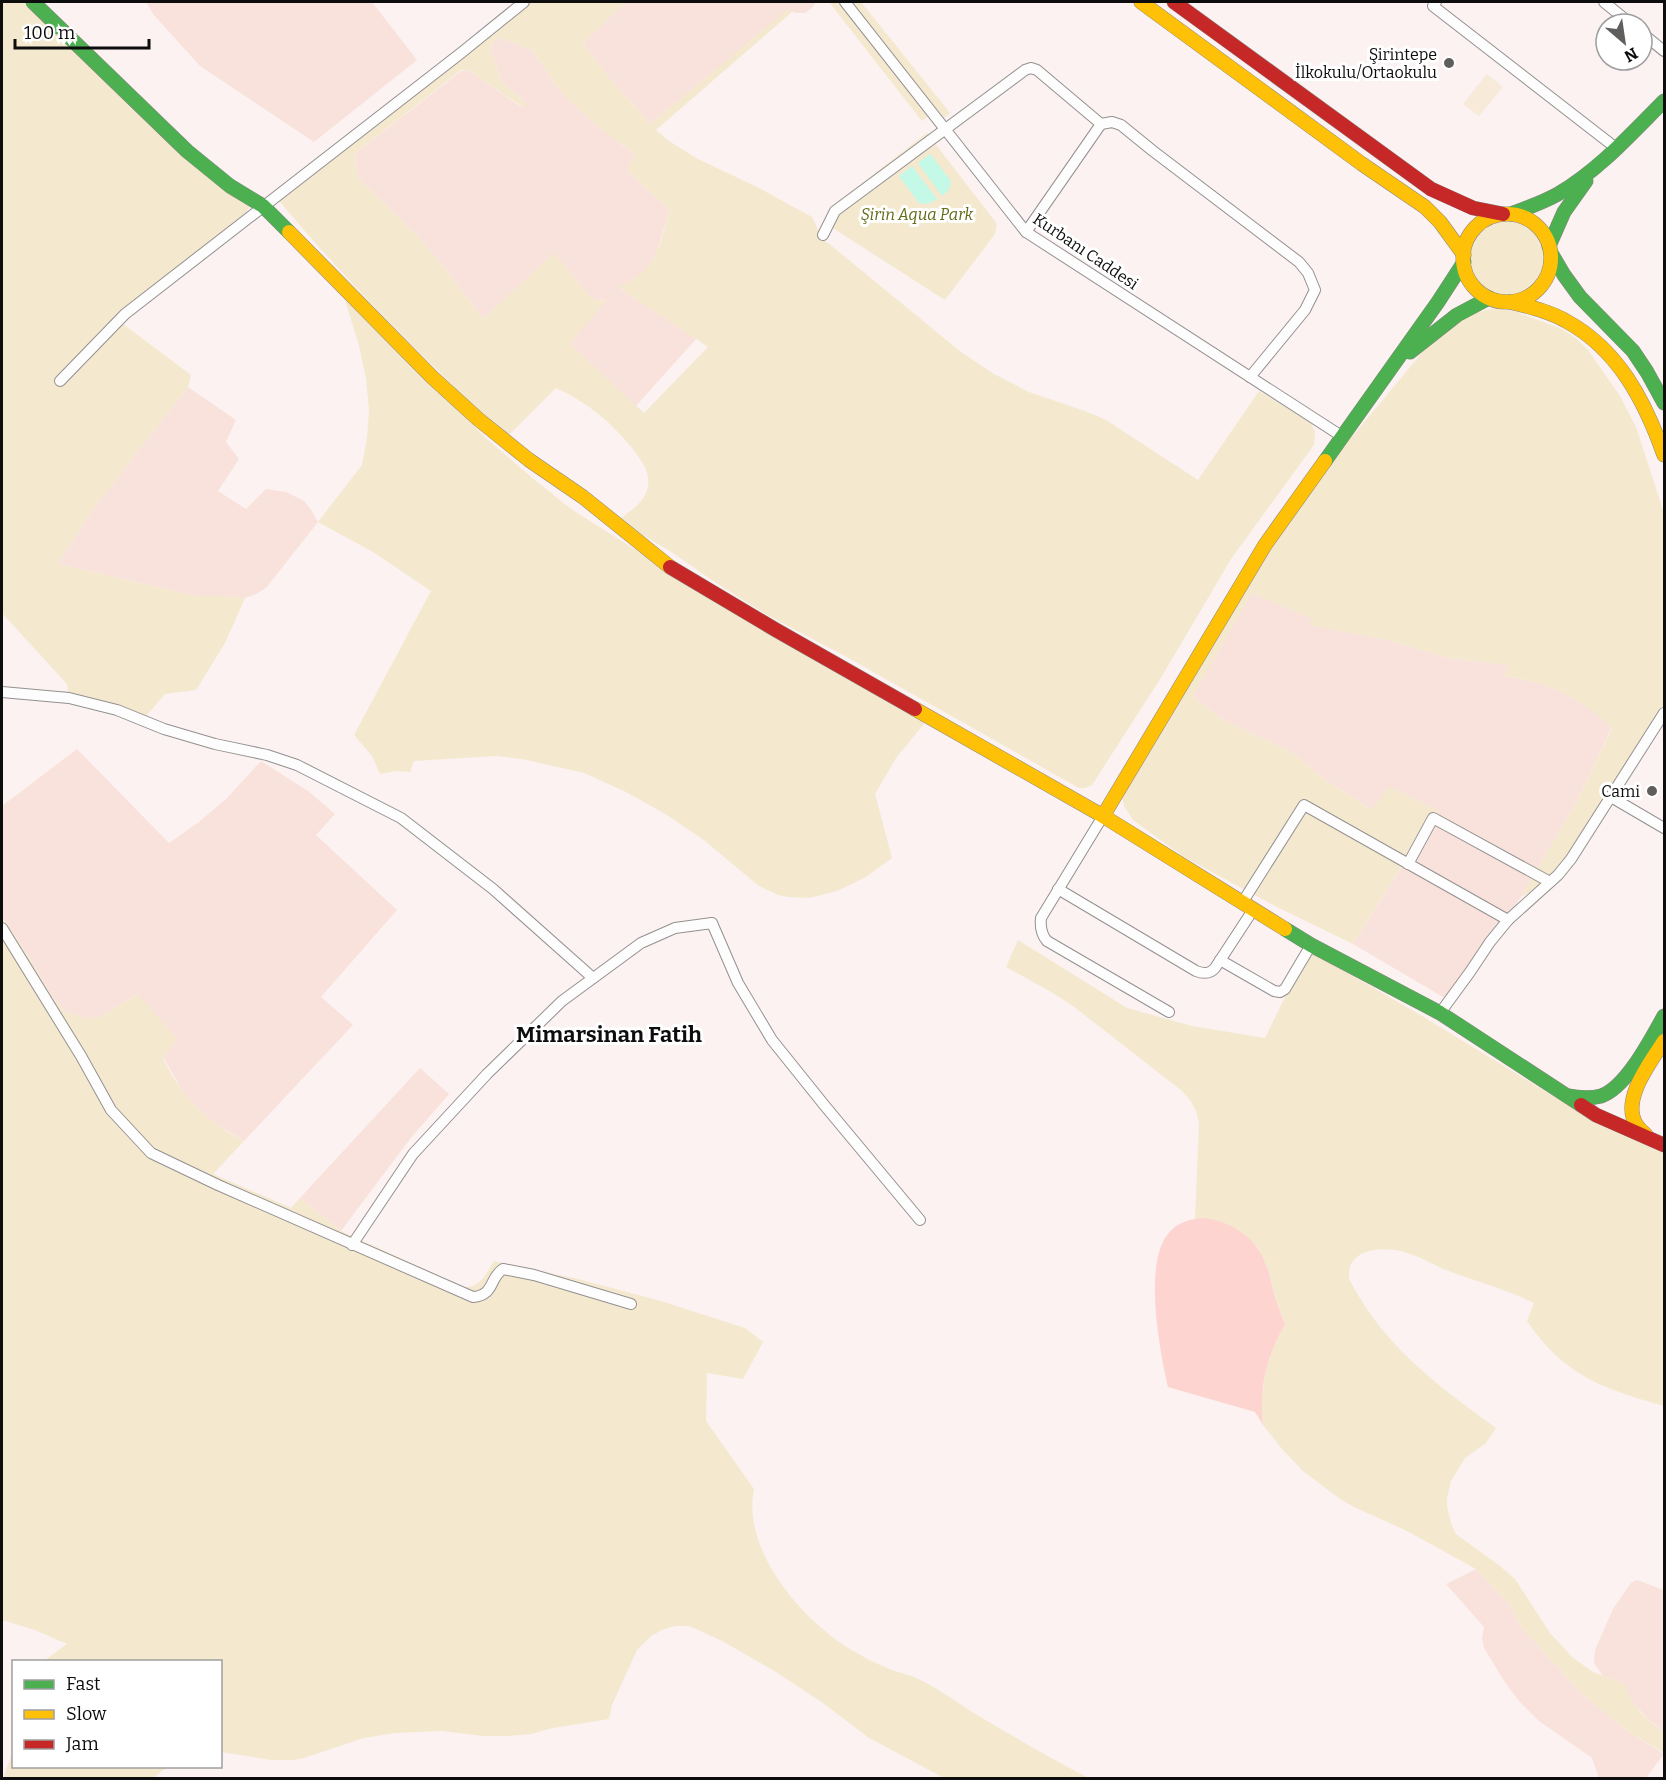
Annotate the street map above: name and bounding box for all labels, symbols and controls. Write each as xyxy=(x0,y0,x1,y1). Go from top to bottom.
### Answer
scale bar xyxy=(15,12,148,50)
north arrow xyxy=(1594,12,1654,72)
text: 100 m xyxy=(24,22,75,44)
text: N xyxy=(1621,43,1641,66)
place label: Şirintepe İlkokulu/Ortaokulu xyxy=(1295,45,1437,82)
marker: Şirintepe İlkokulu/Ortaokulu xyxy=(1442,56,1456,70)
park label: Şirin Aqua Park xyxy=(861,205,973,224)
street label: Kurbanı Caddesi xyxy=(1030,209,1142,294)
place label: Cami xyxy=(1601,782,1640,801)
marker: Cami xyxy=(1645,784,1659,798)
district label: Mimarsinan Fatih xyxy=(516,1021,702,1048)
legend xyxy=(12,1660,222,1768)
text: Fast xyxy=(66,1673,101,1695)
text: Slow xyxy=(66,1703,107,1725)
text: Jam xyxy=(65,1733,99,1755)

